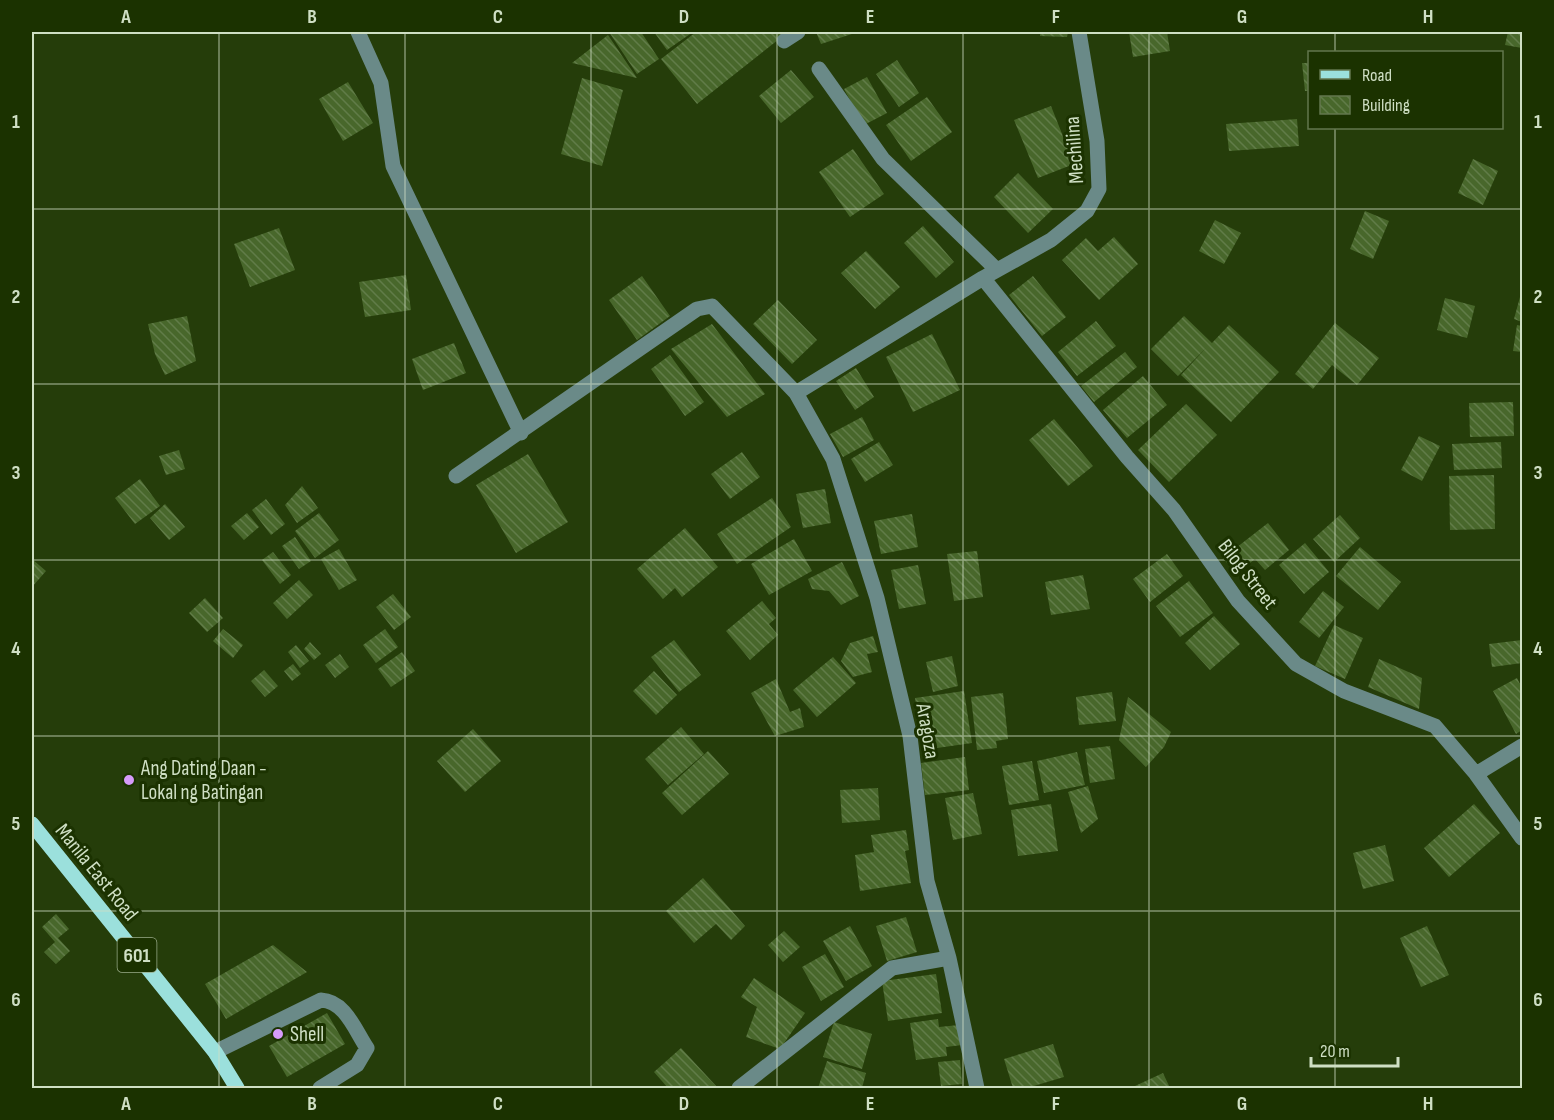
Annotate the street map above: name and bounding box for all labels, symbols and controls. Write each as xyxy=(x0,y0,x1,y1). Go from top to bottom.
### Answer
text: A xyxy=(120,5,131,29)
text: B xyxy=(307,5,317,29)
text: C xyxy=(493,5,503,29)
text: D xyxy=(679,5,689,29)
text: E xyxy=(866,5,874,29)
text: F xyxy=(1052,5,1060,29)
text: G xyxy=(1237,5,1247,29)
text: H xyxy=(1423,5,1433,29)
legend xyxy=(1308,51,1503,129)
text: Road xyxy=(1362,65,1392,86)
text: Building xyxy=(1362,95,1410,116)
text: 1 xyxy=(12,110,20,134)
text: 1 xyxy=(1534,110,1542,134)
street label: Mechilina xyxy=(1060,115,1089,185)
text: 2 xyxy=(12,285,20,309)
text: 2 xyxy=(1534,285,1542,309)
text: 3 xyxy=(12,461,21,485)
text: 3 xyxy=(1534,461,1543,485)
street label: Bilog Street xyxy=(1213,534,1283,614)
text: 4 xyxy=(11,637,21,661)
text: 4 xyxy=(1533,637,1543,661)
street label: Aragoza xyxy=(910,701,945,761)
place label: Ang Dating Daan - Lokal ng Batingan xyxy=(140,756,267,805)
marker: Ang Dating Daan - Lokal ng Batingan xyxy=(122,773,136,787)
text: 5 xyxy=(12,812,21,836)
text: 5 xyxy=(1534,812,1543,836)
street label: Manila East Road xyxy=(50,819,143,926)
road number: 601 xyxy=(118,938,156,972)
text: 6 xyxy=(11,988,21,1012)
text: 6 xyxy=(1533,988,1543,1012)
place label: Shell xyxy=(290,1022,324,1047)
marker: Shell xyxy=(271,1027,285,1041)
scale bar xyxy=(1311,1030,1398,1068)
text: 20 m xyxy=(1320,1041,1350,1062)
text: A xyxy=(120,1092,131,1116)
text: B xyxy=(307,1092,317,1116)
text: C xyxy=(493,1092,503,1116)
text: D xyxy=(679,1092,689,1116)
text: E xyxy=(866,1092,874,1116)
text: F xyxy=(1052,1092,1060,1116)
text: G xyxy=(1237,1092,1247,1116)
text: H xyxy=(1423,1092,1433,1116)

